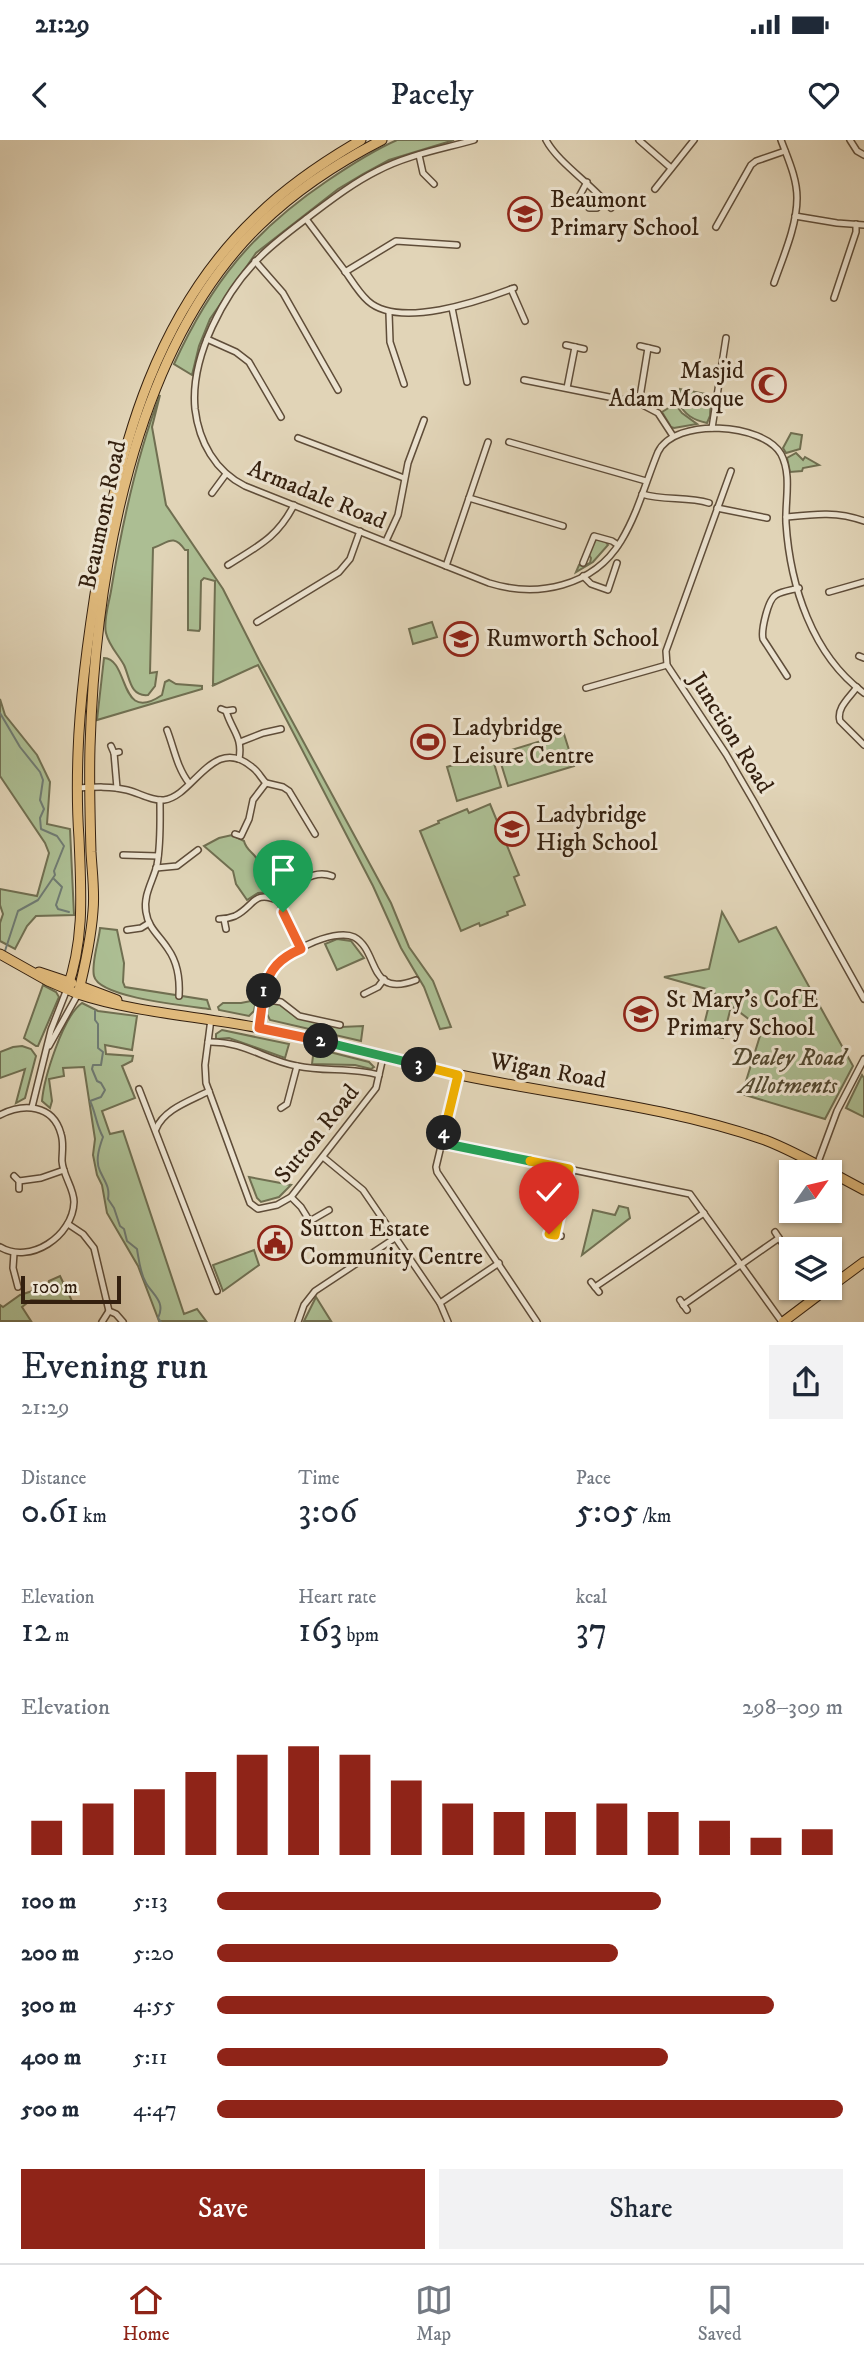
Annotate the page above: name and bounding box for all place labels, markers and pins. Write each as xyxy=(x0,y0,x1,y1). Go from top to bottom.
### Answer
place label: Beaumont Primary School xyxy=(550,185,699,243)
school or university icon: Beaumont Primary School xyxy=(506,195,544,233)
place label: Masjid Adam Mosque xyxy=(609,356,744,414)
mosque icon: Masjid Adam Mosque xyxy=(750,366,788,404)
school or university icon: Rumworth School xyxy=(442,620,480,658)
place label: Rumworth School xyxy=(486,624,659,654)
place label: Ladybridge Leisure Centre xyxy=(452,713,594,771)
sports icon: Ladybridge Leisure Centre xyxy=(409,723,447,761)
place label: Ladybridge High School xyxy=(536,800,658,858)
school or university icon: Ladybridge High School xyxy=(493,810,531,848)
pin xyxy=(253,840,313,912)
pin: 1 xyxy=(246,974,282,1008)
place label: St Mary's CofE Primary School xyxy=(666,985,819,1043)
school or university icon: St Mary's CofE Primary School xyxy=(622,995,660,1033)
pin: 2 xyxy=(304,1024,338,1058)
pin: 3 xyxy=(402,1048,436,1082)
pin: 4 xyxy=(426,1116,462,1150)
pin xyxy=(519,1162,579,1234)
place label: Sutton Estate Community Centre xyxy=(300,1214,483,1272)
public building icon: Sutton Estate Community Centre xyxy=(256,1224,294,1262)

